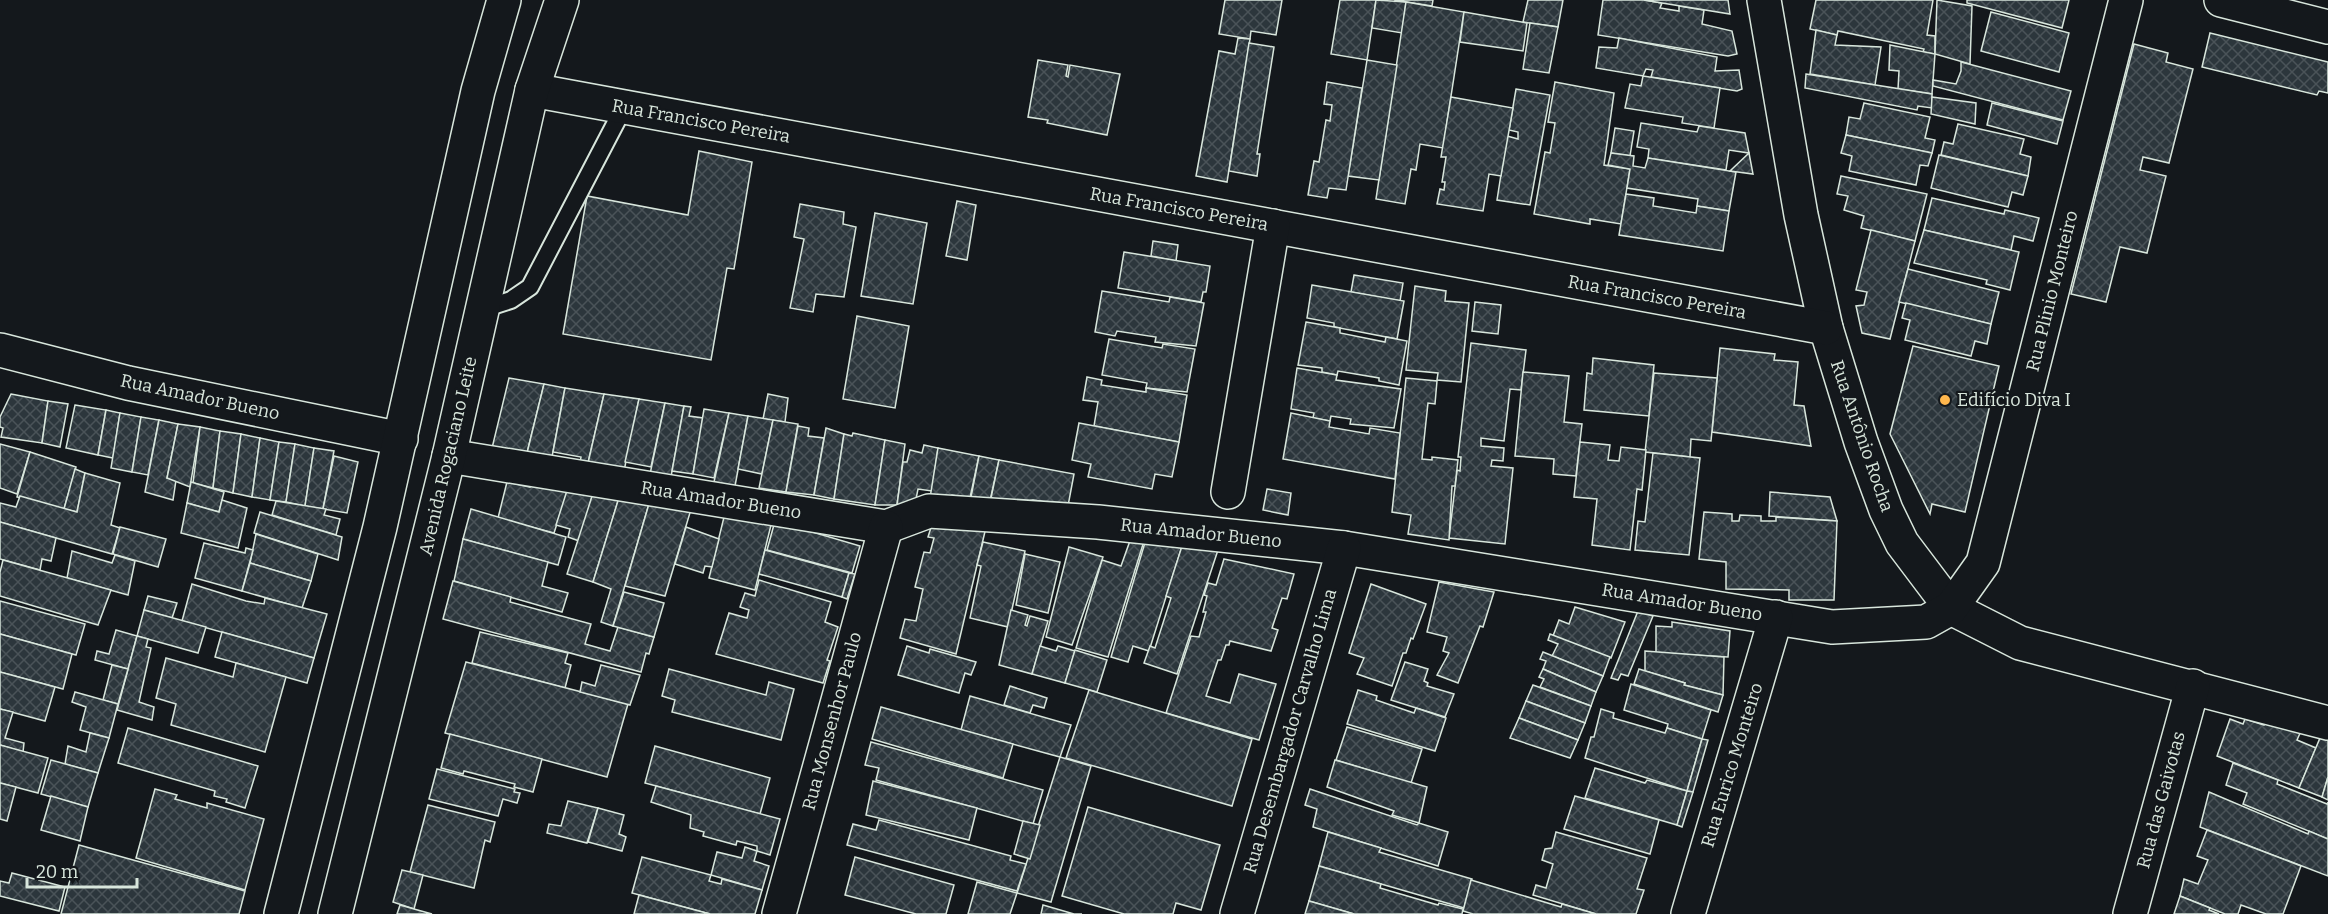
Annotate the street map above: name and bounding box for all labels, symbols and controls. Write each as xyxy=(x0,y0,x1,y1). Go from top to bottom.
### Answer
street label: Rua Francisco Pereira xyxy=(610,94,792,148)
street label: Rua Francisco Pereira xyxy=(1088,182,1270,236)
street label: Rua Plinio Monteiro xyxy=(2021,208,2083,374)
street label: Rua Francisco Pereira xyxy=(1566,270,1748,324)
street label: Avenida Rogaciano Leite xyxy=(414,354,482,558)
street label: Rua Antônio Rocha xyxy=(1826,357,1898,515)
street label: Rua Amador Bueno xyxy=(118,369,282,425)
place label: Edifício Diva I xyxy=(1957,389,2071,411)
marker: Edifício Diva I xyxy=(1938,393,1952,407)
street label: Rua Amador Bueno xyxy=(639,476,803,524)
street label: Rua Amador Bueno xyxy=(1119,514,1283,552)
street label: Rua Amador Bueno xyxy=(1600,578,1764,626)
street label: Rua Desembargador Carvalho Lima xyxy=(1239,586,1341,876)
street label: Rua Monsenhor Paulo xyxy=(798,630,866,812)
street label: Rua Eurico Monteiro xyxy=(1696,680,1768,850)
street label: Rua das Gaivotas xyxy=(2132,729,2190,871)
scale bar xyxy=(27,851,136,889)
text: 20 m xyxy=(36,861,78,883)

